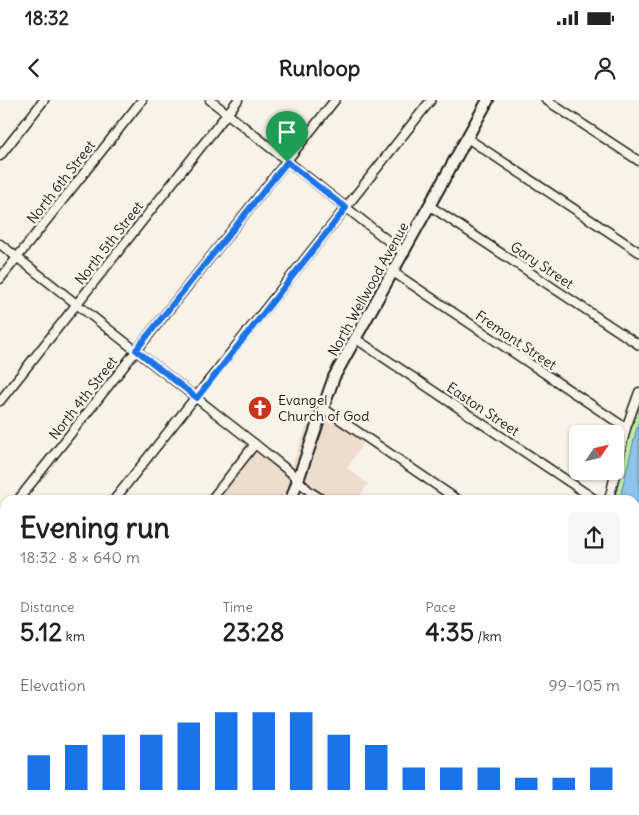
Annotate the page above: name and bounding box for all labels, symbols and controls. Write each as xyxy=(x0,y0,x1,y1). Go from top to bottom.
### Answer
text: 18:32 xyxy=(25,6,69,30)
icon: back xyxy=(20,54,48,82)
text: Runloop xyxy=(279,54,360,82)
icon: person xyxy=(591,54,619,82)
pin xyxy=(266,111,308,162)
icon: arrive xyxy=(273,118,301,146)
street label: North 6th Street xyxy=(23,137,99,227)
street label: North 5th Street xyxy=(71,198,147,288)
street label: North Wellwood Avenue xyxy=(324,219,412,359)
street label: Gary Street xyxy=(507,237,577,293)
street label: Fremont Street xyxy=(472,306,560,374)
street label: North 4th Street xyxy=(45,353,121,443)
street label: Easton Street xyxy=(443,378,523,440)
place label: Evangel Church of God xyxy=(278,391,369,425)
church icon: Evangel Church of God xyxy=(247,395,273,421)
north arrow xyxy=(569,425,624,480)
map controls xyxy=(569,425,624,480)
text: Evening run xyxy=(20,510,170,546)
button: share xyxy=(568,512,620,564)
text: 18:32 · 8 × 640 m xyxy=(20,547,140,567)
text: Distance xyxy=(20,598,75,616)
text: Time xyxy=(223,598,253,616)
text: Pace xyxy=(425,598,456,616)
text: 5.12 xyxy=(20,616,62,648)
text: 23:28 xyxy=(223,616,284,648)
text: 4:35 xyxy=(425,616,474,648)
text: km xyxy=(62,627,85,645)
text: /km xyxy=(474,627,502,645)
text: Elevation xyxy=(20,675,86,695)
text: 99–105 m xyxy=(549,675,620,695)

